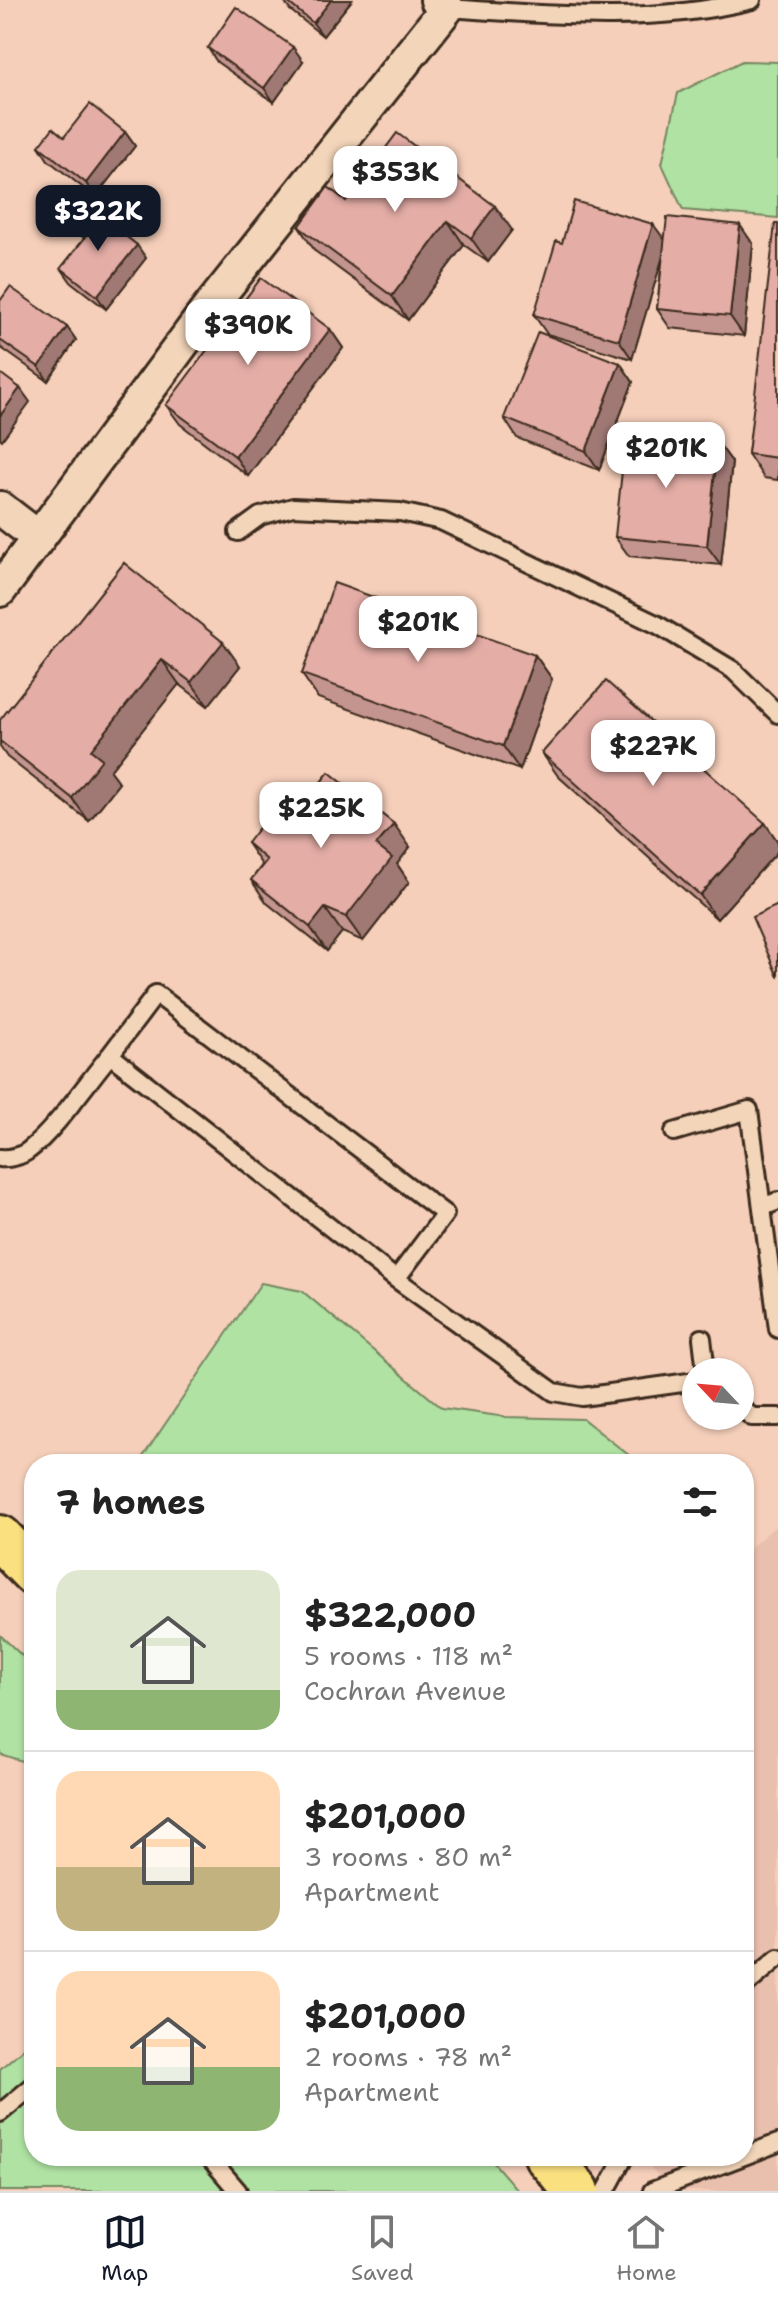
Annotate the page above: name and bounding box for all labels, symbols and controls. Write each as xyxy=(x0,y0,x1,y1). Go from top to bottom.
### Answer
pin: $353K xyxy=(339,146,451,214)
text: $353K xyxy=(351,154,439,189)
pin: $322K xyxy=(42,185,154,253)
text: $322K xyxy=(54,193,142,228)
pin: $390K xyxy=(192,299,304,367)
text: $390K xyxy=(203,307,293,342)
pin: $201K xyxy=(610,422,722,490)
text: $201K xyxy=(625,430,707,465)
pin: $201K xyxy=(362,596,474,664)
text: $201K xyxy=(377,604,459,639)
pin: $227K xyxy=(597,720,709,788)
text: $227K xyxy=(609,728,697,763)
pin: $225K xyxy=(265,782,377,850)
text: $225K xyxy=(277,790,365,825)
north arrow xyxy=(682,1358,754,1430)
map controls xyxy=(682,1358,754,1430)
text: 7 homes xyxy=(56,1479,205,1525)
icon: filters xyxy=(678,1480,722,1524)
text: $322,000 xyxy=(304,1592,476,1638)
icon: home xyxy=(120,1602,216,1698)
text: 5 rooms · 118 m² xyxy=(304,1638,513,1673)
text: Cochran Avenue xyxy=(304,1673,507,1708)
text: $201,000 xyxy=(304,1793,466,1839)
icon: home xyxy=(120,1803,216,1899)
text: 3 rooms · 80 m² xyxy=(304,1839,513,1874)
text: Apartment xyxy=(304,1874,440,1909)
text: $201,000 xyxy=(304,1993,466,2039)
icon: home xyxy=(120,2003,216,2099)
text: 2 rooms · 78 m² xyxy=(304,2039,512,2074)
text: Apartment xyxy=(304,2074,440,2109)
tab: Map xyxy=(101,2210,148,2287)
tab: Saved xyxy=(351,2210,414,2287)
tab: Home xyxy=(616,2210,677,2287)

